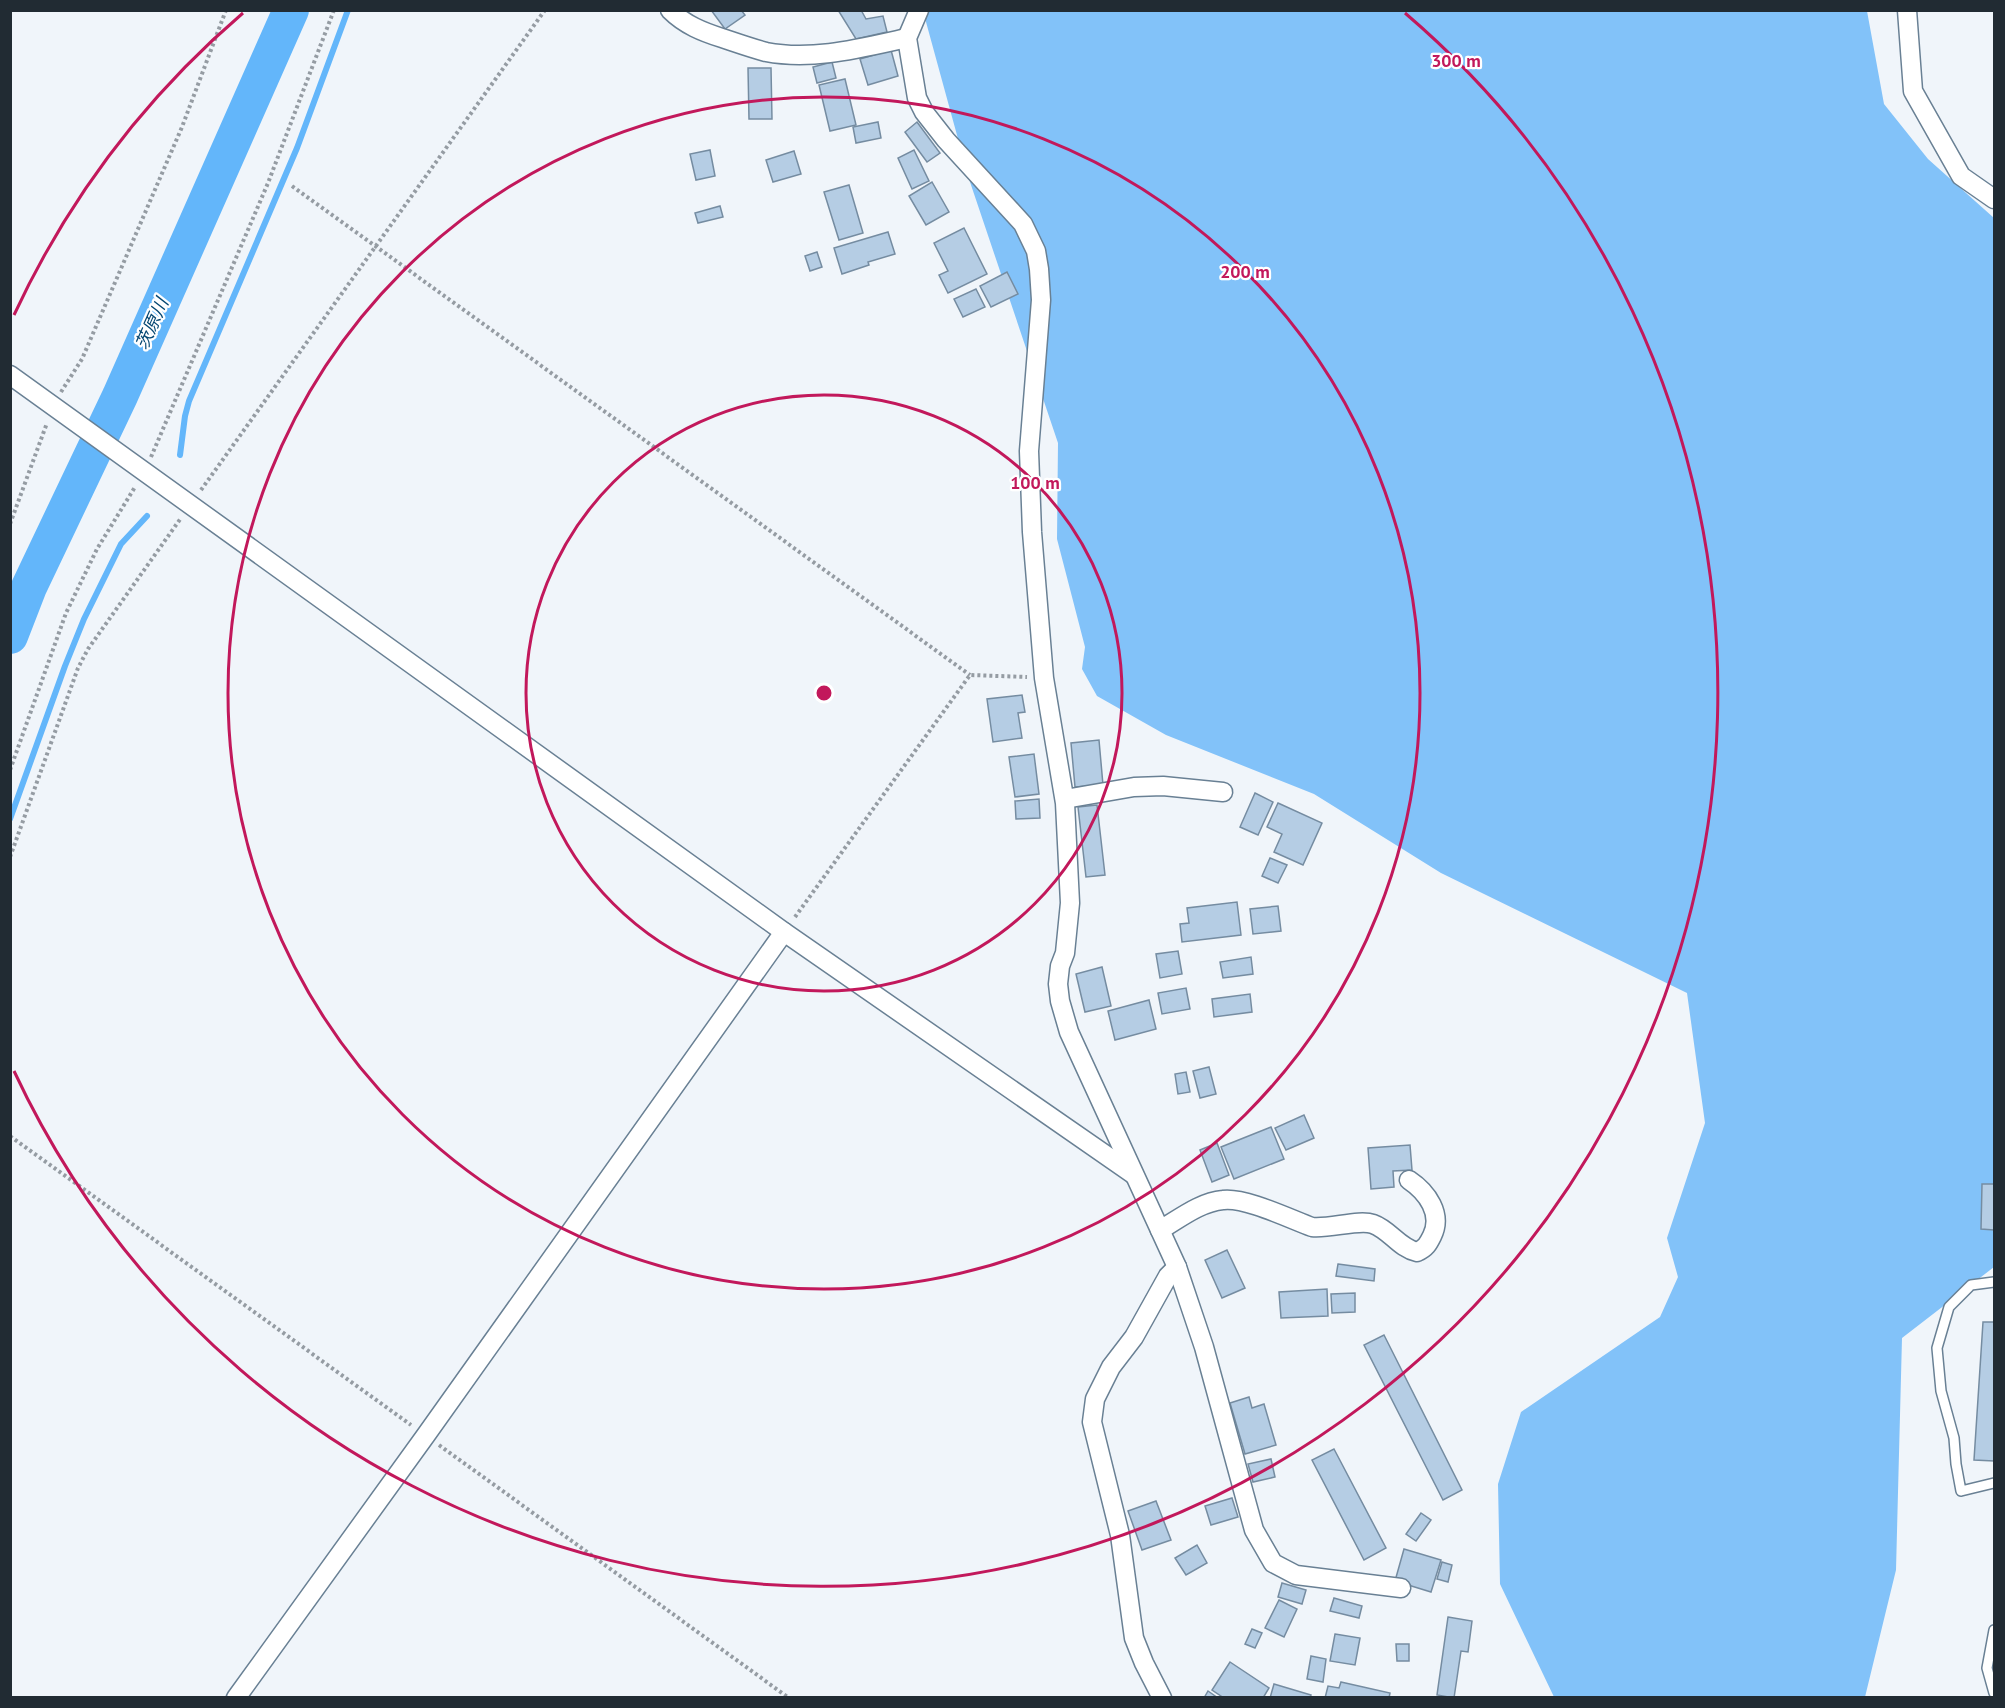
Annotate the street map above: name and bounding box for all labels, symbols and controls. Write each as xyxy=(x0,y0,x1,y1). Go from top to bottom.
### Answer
text: 300 m xyxy=(1431,49,1481,72)
text: 200 m xyxy=(1220,260,1270,283)
water label: 茨原川 xyxy=(130,293,174,353)
text: 100 m xyxy=(1010,471,1060,494)
centre of rings xyxy=(814,683,834,703)

